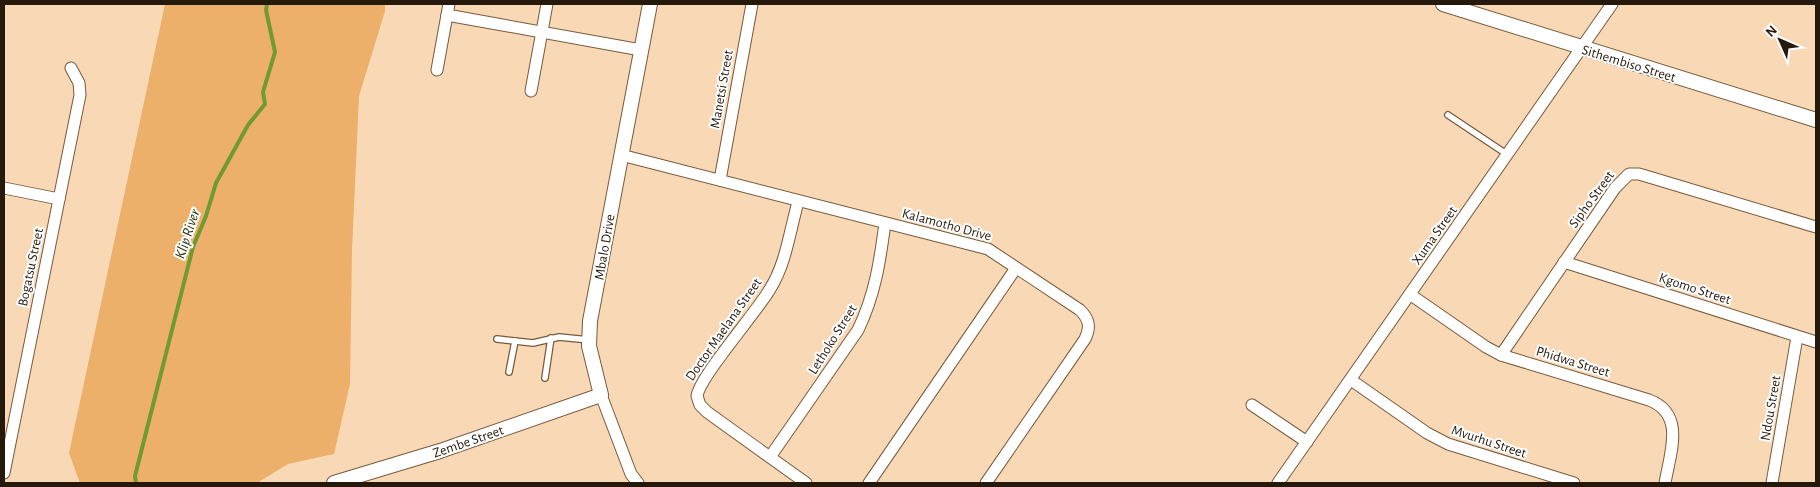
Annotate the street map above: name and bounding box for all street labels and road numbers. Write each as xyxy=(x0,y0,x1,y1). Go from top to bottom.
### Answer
street label: Sithembiso Street xyxy=(1580,43,1678,85)
street label: Manetsi Street xyxy=(708,48,736,129)
street label: Sipho Street xyxy=(1567,168,1617,231)
street label: Xuma Street xyxy=(1410,203,1460,267)
street label: Kalamotho Drive xyxy=(901,206,993,244)
street label: Mbalo Drive xyxy=(592,213,618,281)
street label: Bogatsu Street xyxy=(16,226,46,308)
street label: Kgomo Street xyxy=(1657,271,1733,307)
street label: Doctor Maelana Street xyxy=(683,275,765,383)
street label: Lethoko Street xyxy=(806,302,860,377)
street label: Phidwa Street xyxy=(1534,344,1612,380)
street label: Ndou Street xyxy=(1758,374,1784,442)
street label: Zembe Street xyxy=(431,423,506,461)
street label: Mvurhu Street xyxy=(1449,423,1528,461)

